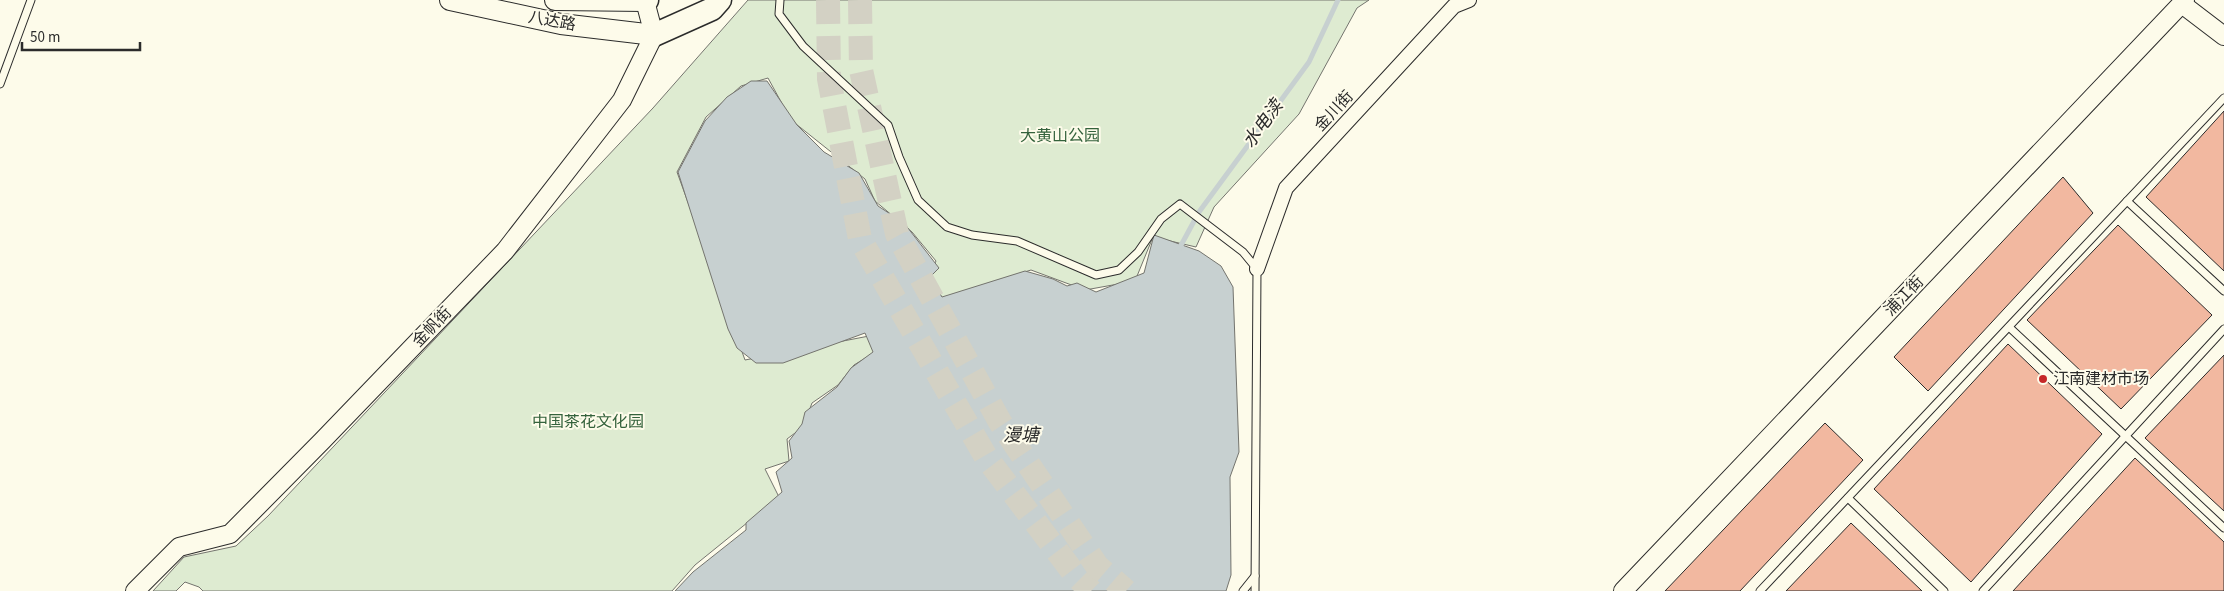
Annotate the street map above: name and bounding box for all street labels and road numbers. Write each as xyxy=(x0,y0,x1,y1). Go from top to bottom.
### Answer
street label: 八达路 xyxy=(526,6,578,36)
street label: 金川街 xyxy=(1310,86,1358,136)
street label: 浦江街 xyxy=(1879,271,1929,321)
street label: 金帆街 xyxy=(407,302,457,352)

